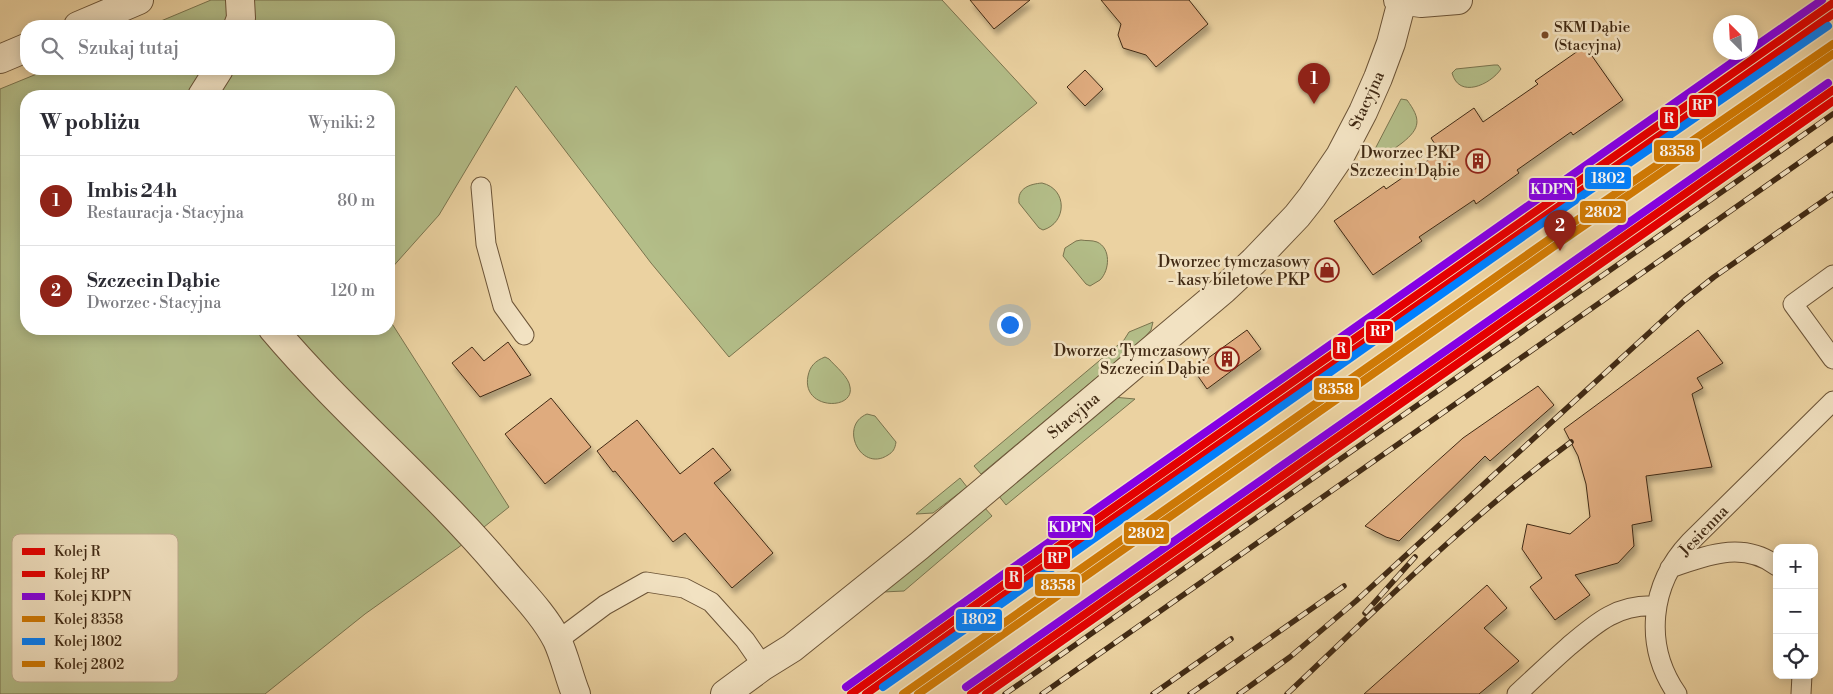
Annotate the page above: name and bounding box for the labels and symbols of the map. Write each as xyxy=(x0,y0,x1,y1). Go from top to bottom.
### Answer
north arrow xyxy=(1713,15,1758,60)
place label: SKM Dąbie (Stacyjna) xyxy=(1554,18,1630,55)
marker: SKM Dąbie (Stacyjna) xyxy=(1540,30,1550,40)
pin: 1 xyxy=(1298,63,1330,104)
street label: Stacyjna xyxy=(1345,67,1389,133)
line badge: RP xyxy=(1688,94,1717,118)
text: RP xyxy=(1692,97,1712,115)
line badge: R xyxy=(1659,106,1679,130)
text: R xyxy=(1664,110,1675,128)
line badge: 8358 xyxy=(1653,139,1701,163)
place label: Dworzec PKP Szczecin Dąbie xyxy=(1350,143,1460,181)
text: 8358 xyxy=(1660,143,1695,161)
building icon: Dworzec PKP Szczecin Dąbie xyxy=(1465,148,1491,174)
line badge: 1802 xyxy=(1584,166,1632,190)
text: 1802 xyxy=(1591,170,1625,188)
line badge: KDPN xyxy=(1528,177,1576,201)
text: KDPN xyxy=(1530,181,1574,199)
line badge: 2802 xyxy=(1579,200,1627,224)
text: 2802 xyxy=(1585,204,1621,222)
pin: 2 xyxy=(1544,210,1576,251)
place label: Dworzec tymczasowy - kasy biletowe PKP xyxy=(1158,252,1310,290)
shop icon: Dworzec tymczasowy - kasy biletowe PKP xyxy=(1314,257,1340,283)
your location xyxy=(997,312,1023,338)
line badge: RP xyxy=(1365,320,1394,344)
text: RP xyxy=(1370,323,1390,341)
line badge: R xyxy=(1332,336,1351,360)
text: R xyxy=(1336,340,1347,358)
place label: Dworzec Tymczasowy Szczecin Dąbie xyxy=(1054,341,1210,379)
building icon: Dworzec Tymczasowy Szczecin Dąbie xyxy=(1214,346,1240,372)
line badge: 8358 xyxy=(1313,377,1360,401)
text: 8358 xyxy=(1319,381,1354,399)
street label: Stacyjna xyxy=(1043,388,1104,443)
street label: Jesienna xyxy=(1674,501,1733,561)
line badge: KDPN xyxy=(1047,515,1094,539)
text: KDPN xyxy=(1048,519,1092,537)
line badge: 2802 xyxy=(1123,521,1170,545)
text: 2802 xyxy=(1128,525,1164,543)
legend xyxy=(12,534,178,682)
text: Kolej R xyxy=(54,543,101,561)
line badge: RP xyxy=(1043,546,1071,570)
text: RP xyxy=(1047,550,1067,568)
text: Kolej RP xyxy=(54,566,110,584)
line badge: R xyxy=(1004,566,1023,590)
text: R xyxy=(1009,569,1020,587)
line badge: 8358 xyxy=(1034,573,1081,597)
text: 8358 xyxy=(1041,577,1076,595)
text: Kolej KDPN xyxy=(54,588,132,606)
line badge: 1802 xyxy=(955,608,1003,632)
text: Kolej 8358 xyxy=(54,611,123,629)
text: 1802 xyxy=(962,611,996,629)
text: Kolej 1802 xyxy=(54,633,122,651)
text: Kolej 2802 xyxy=(54,656,124,674)

